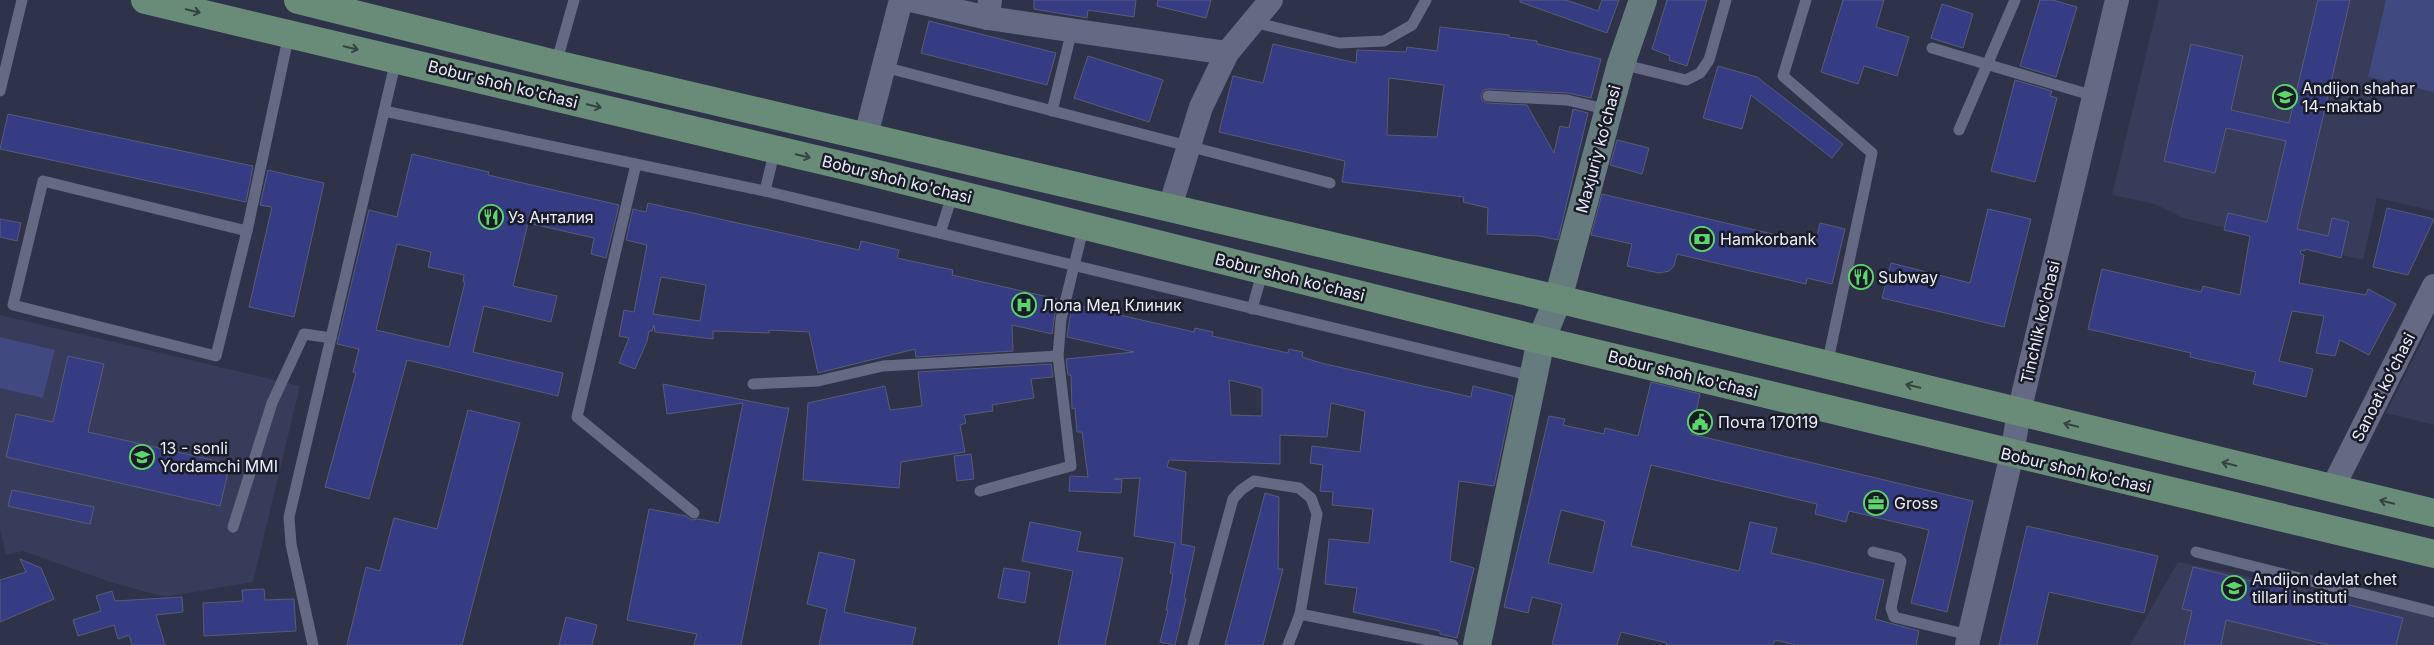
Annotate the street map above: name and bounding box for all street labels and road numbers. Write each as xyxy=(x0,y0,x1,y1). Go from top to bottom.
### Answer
street label: Bobur shoh ko'chasi xyxy=(426,56,580,112)
street label: Maxjuriy koʻchasi xyxy=(1571,83,1625,215)
street label: Bobur shoh ko'chasi xyxy=(820,151,974,207)
street label: Bobur shoh ko'chasi xyxy=(1213,249,1367,305)
street label: Tinchlik ko'chasi xyxy=(2016,259,2064,385)
street label: Sanoat koʻchasi xyxy=(2347,329,2419,445)
street label: Bobur shoh ko'chasi xyxy=(1606,346,1760,402)
street label: Bobur shoh ko'chasi xyxy=(1999,443,2153,497)

